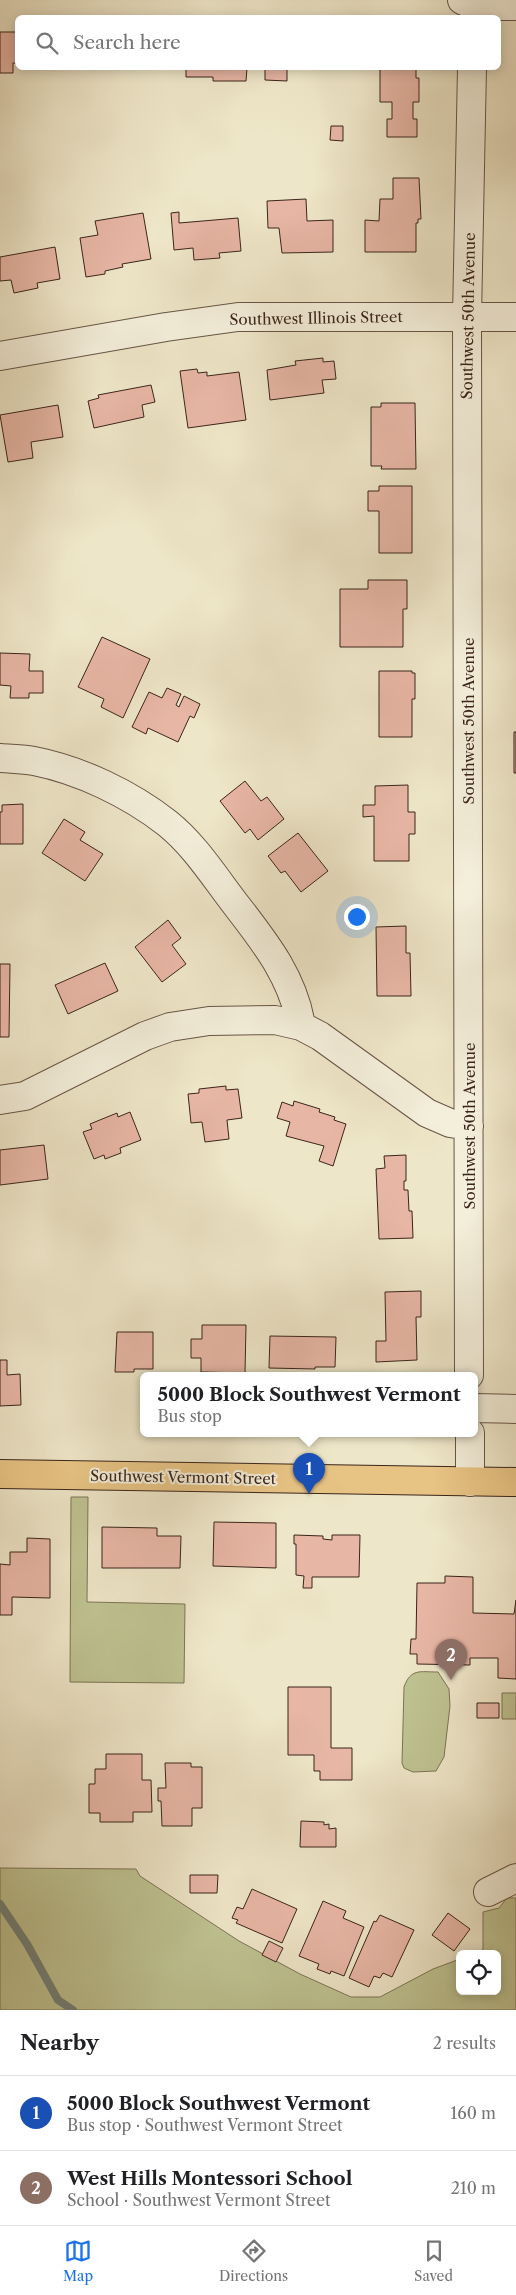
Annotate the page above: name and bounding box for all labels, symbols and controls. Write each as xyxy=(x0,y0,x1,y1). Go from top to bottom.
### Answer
search box xyxy=(15,15,501,70)
icon: search xyxy=(33,29,61,57)
text: Search here xyxy=(73,31,181,54)
street label: Southwest 50th Avenue xyxy=(457,232,479,400)
street label: Southwest Illinois Street xyxy=(229,307,403,329)
street label: Southwest 50th Avenue xyxy=(459,638,478,804)
your location xyxy=(344,904,370,930)
street label: Southwest 50th Avenue xyxy=(460,1043,479,1209)
popup xyxy=(140,1372,478,1437)
text: 5000 Block Southwest Vermont xyxy=(157,1383,461,1406)
text: Bus stop xyxy=(157,1406,222,1426)
pin: 1 xyxy=(293,1453,325,1494)
street label: Southwest Vermont Street xyxy=(90,1466,277,1488)
pin: 2 xyxy=(435,1639,467,1680)
map controls xyxy=(456,1950,501,1995)
button: locate xyxy=(456,1950,501,1995)
text: Nearby xyxy=(20,2030,99,2055)
text: 2 results xyxy=(433,2033,496,2053)
text: 5000 Block Southwest Vermont xyxy=(67,2092,370,2115)
text: 1 xyxy=(32,2103,40,2123)
text: 160 m xyxy=(451,2103,496,2123)
text: Bus stop · Southwest Vermont Street xyxy=(67,2115,343,2135)
text: West Hills Montessori School xyxy=(67,2167,352,2190)
text: 2 xyxy=(31,2178,41,2198)
text: 210 m xyxy=(451,2178,496,2198)
text: School · Southwest Vermont Street xyxy=(67,2190,331,2210)
tab: Map xyxy=(63,2237,93,2285)
tab: Directions xyxy=(219,2237,288,2285)
tab: Saved xyxy=(414,2237,453,2285)

